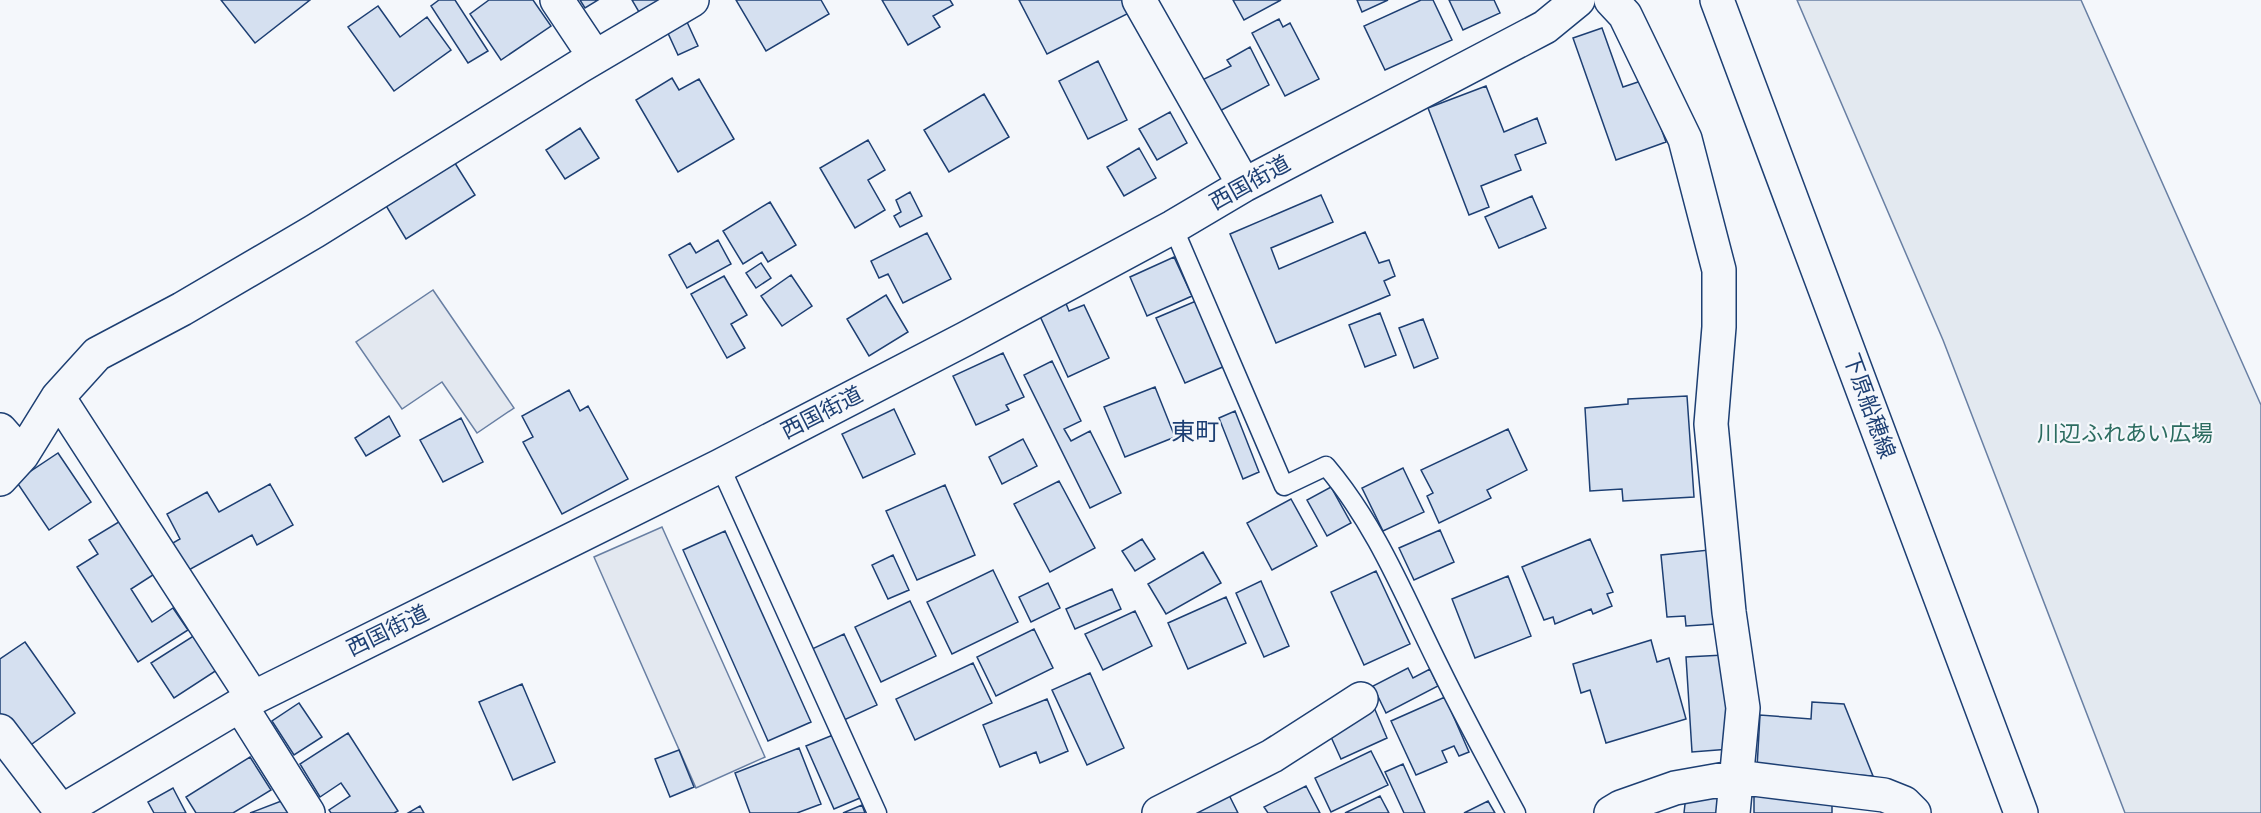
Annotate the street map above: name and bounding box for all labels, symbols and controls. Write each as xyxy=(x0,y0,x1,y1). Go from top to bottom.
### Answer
street label: 西国街道 xyxy=(1206,151,1294,214)
street label: 下原船穂線 xyxy=(1840,350,1899,461)
street label: 西国街道 xyxy=(777,382,866,443)
district label: 東町 xyxy=(1171,419,1219,445)
park label: 川辺ふれあい広場 xyxy=(2037,422,2213,445)
street label: 西国街道 xyxy=(343,601,432,660)

